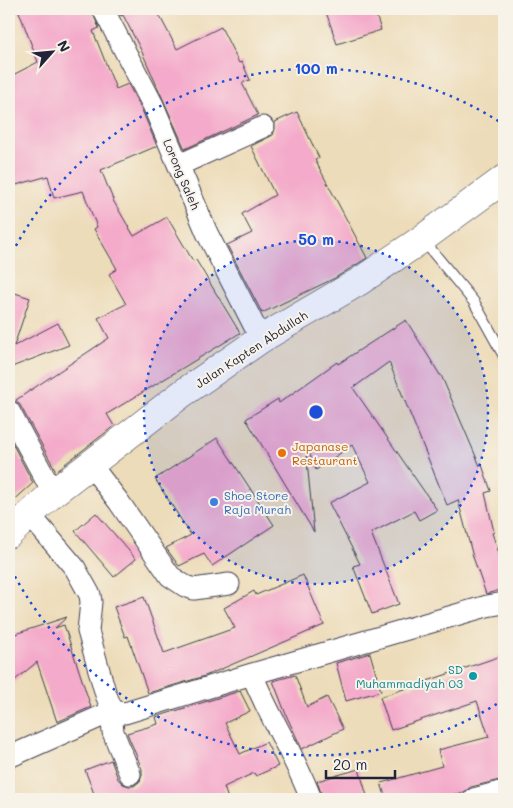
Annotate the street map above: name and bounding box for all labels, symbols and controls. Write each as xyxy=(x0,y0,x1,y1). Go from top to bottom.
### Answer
north arrow xyxy=(28,28,78,78)
text: N xyxy=(53,37,75,55)
text: 100 m xyxy=(294,58,338,78)
street label: Lorong Saleh xyxy=(160,136,204,212)
text: 50 m xyxy=(298,229,334,249)
street label: Jalan Kapten Abdullah xyxy=(192,307,310,391)
centre of rings xyxy=(307,403,325,421)
place label: Japanase Restaurant xyxy=(292,438,358,468)
marker: Japanase Restaurant xyxy=(276,447,288,459)
place label: Shoe Store Raja Murah xyxy=(224,487,291,517)
marker: Shoe Store Raja Murah xyxy=(208,496,220,508)
place label: SD Muhammadiyah 03 xyxy=(356,661,463,691)
marker: SD Muhammadiyah 03 xyxy=(467,670,479,682)
scale bar xyxy=(326,748,394,780)
text: 20 m xyxy=(333,754,367,774)

